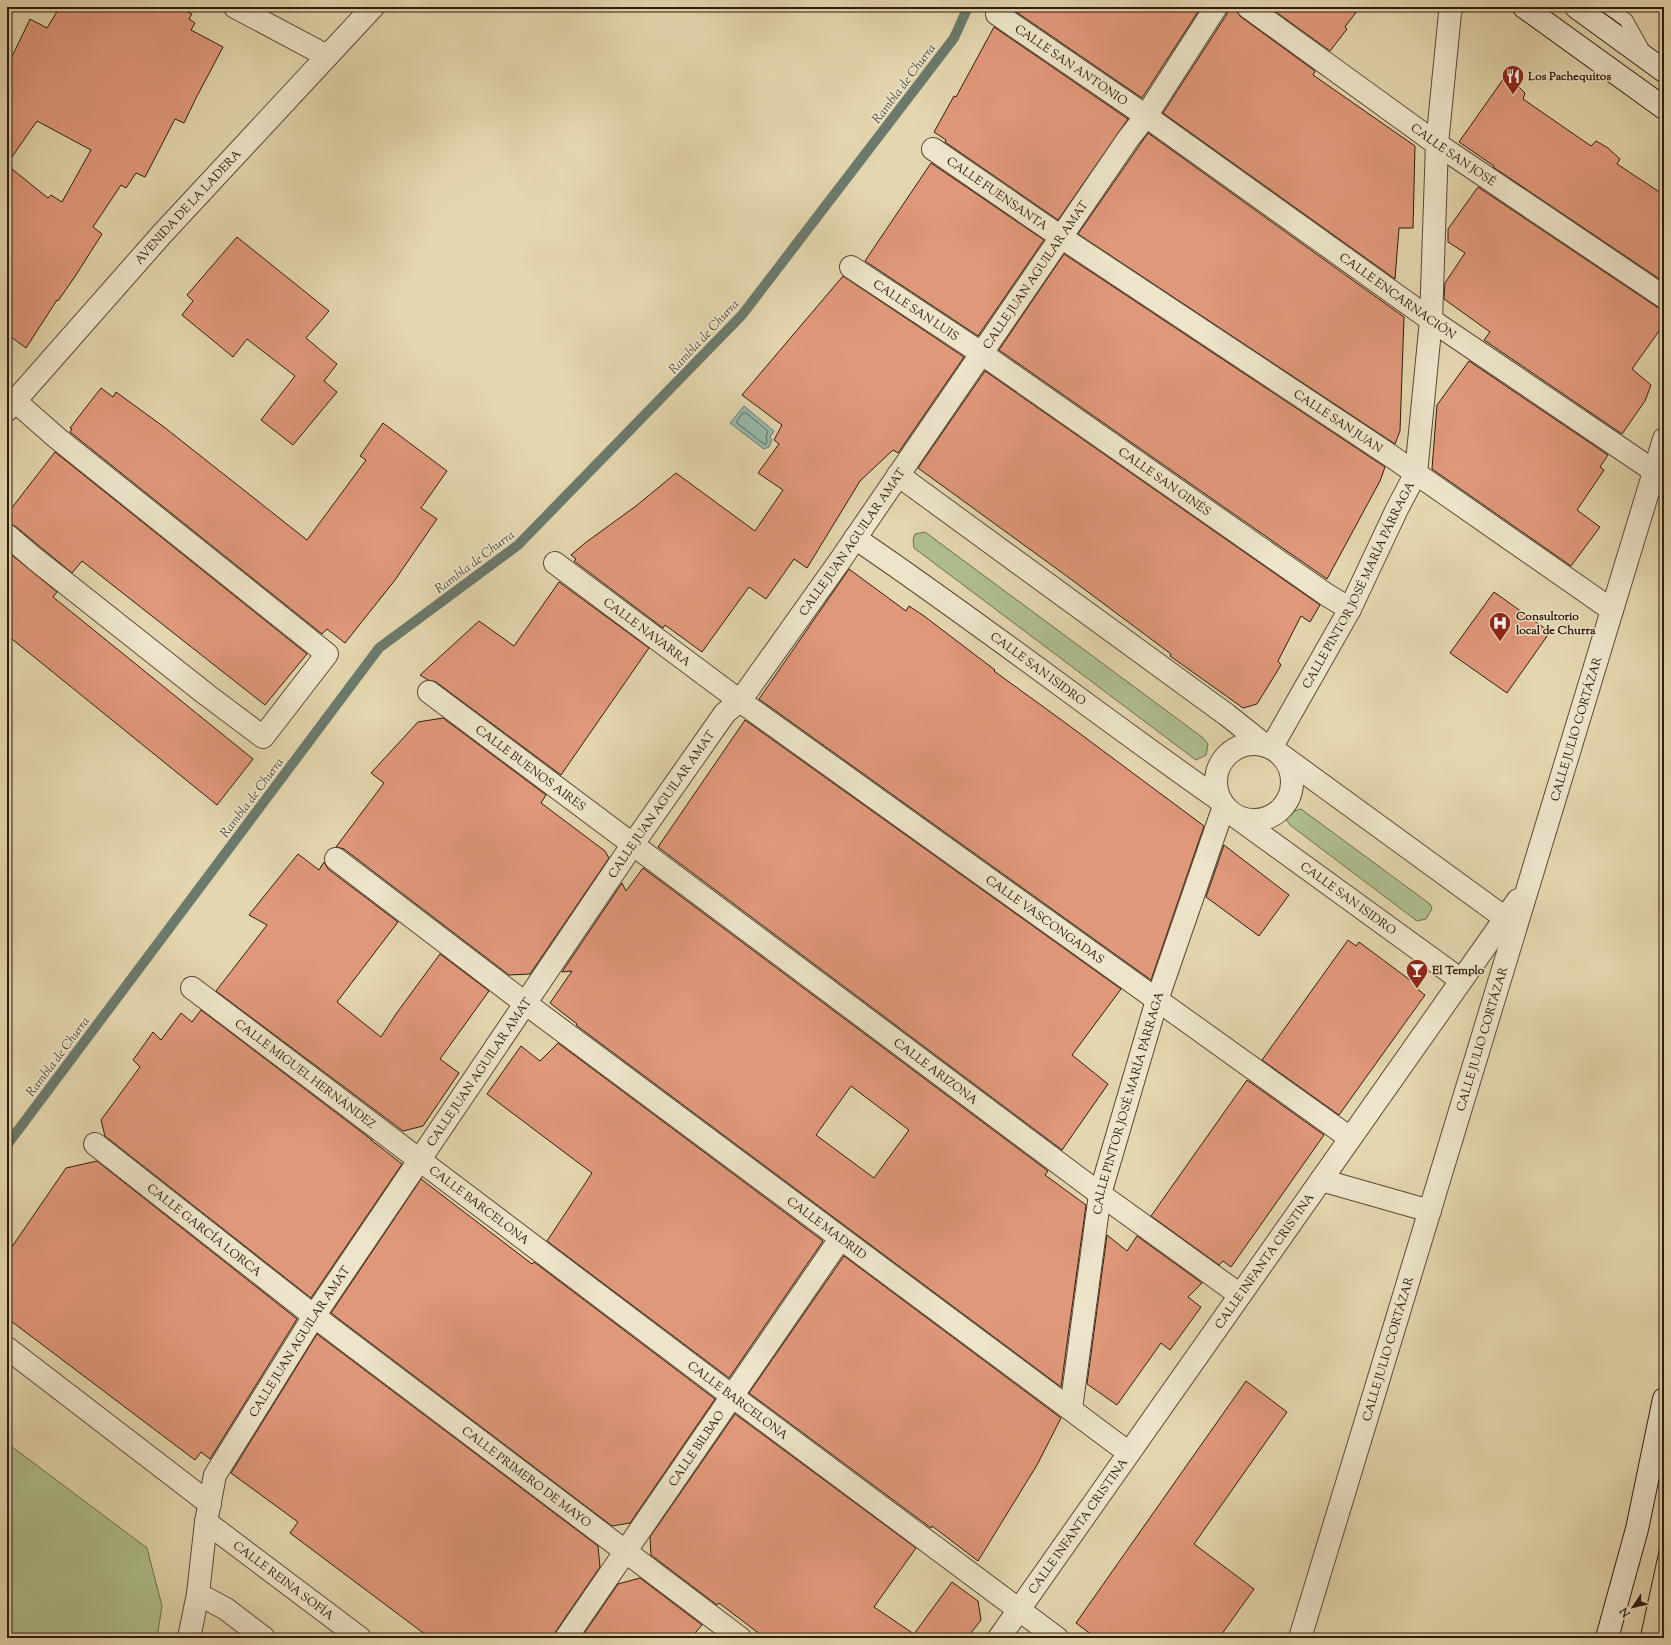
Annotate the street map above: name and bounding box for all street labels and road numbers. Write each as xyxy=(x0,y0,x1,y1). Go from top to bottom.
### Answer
street label: CALLE SAN ANTONIO xyxy=(1011,21,1131,111)
street label: CALLE SAN JOSÉ xyxy=(1406,120,1500,192)
street label: AVENIDA DE LA LADERA xyxy=(131,146,246,269)
street label: CALLE FUENSANTA xyxy=(942,153,1051,235)
street label: CALLE JUAN AGUILAR AMAT xyxy=(979,197,1094,353)
street label: CALLE ENCARNACIÓN xyxy=(1335,249,1460,345)
street label: CALLE SAN LUIS xyxy=(869,276,962,346)
street label: CALLE SAN JUAN xyxy=(1289,386,1386,458)
street label: CALLE SAN GINÉS xyxy=(1114,443,1214,521)
street label: CALLE JUAN AGUILAR AMAT xyxy=(795,464,911,620)
street label: CALLE PINTOR JOSÉ MARÍA PÁRRAGA xyxy=(1298,478,1420,693)
street label: CALLE NAVARRA xyxy=(599,594,694,671)
street label: CALLE SAN ISIDRO xyxy=(986,628,1089,711)
street label: CALLE JULIO CORTÁZAR xyxy=(1546,654,1607,804)
street label: CALLE BUENOS AIRES xyxy=(471,722,589,816)
street label: CALLE JUAN AGUILAR AMAT xyxy=(604,727,720,882)
street label: CALLE SAN ISIDRO xyxy=(1296,858,1400,940)
street label: CALLE VASCONGADAS xyxy=(981,872,1108,969)
street label: CALLE JULIO CORTÁZAR xyxy=(1452,964,1513,1114)
street label: CALLE PINTOR JOSÉ MARÍA PÁRRAGA xyxy=(1089,989,1169,1216)
street label: CALLE JUAN AGUILAR AMAT xyxy=(423,994,537,1151)
street label: CALLE MIGUEL HERNÁNDEZ xyxy=(230,1015,379,1134)
street label: CALLE ARIZONA xyxy=(889,1034,981,1110)
street label: CALLE BARCELONA xyxy=(425,1162,533,1250)
street label: CALLE GARCÍA LORCA xyxy=(142,1180,265,1282)
street label: CALLE INFANTA CRISTINA xyxy=(1211,1190,1319,1333)
street label: CALLE MADRID xyxy=(783,1193,870,1264)
street label: CALLE JUAN AGUILAR AMAT xyxy=(245,1262,355,1421)
street label: CALLE JULIO CORTÁZAR xyxy=(1358,1274,1419,1424)
street label: CALLE BARCELONA xyxy=(683,1357,792,1445)
street label: CALLE BILBAO xyxy=(665,1407,730,1491)
street label: CALLE PRIMERO DE MAYO xyxy=(457,1422,595,1533)
street label: CALLE INFANTA CRISTINA xyxy=(1024,1455,1133,1598)
street label: CALLE REINA SOFÍA xyxy=(229,1537,337,1625)

